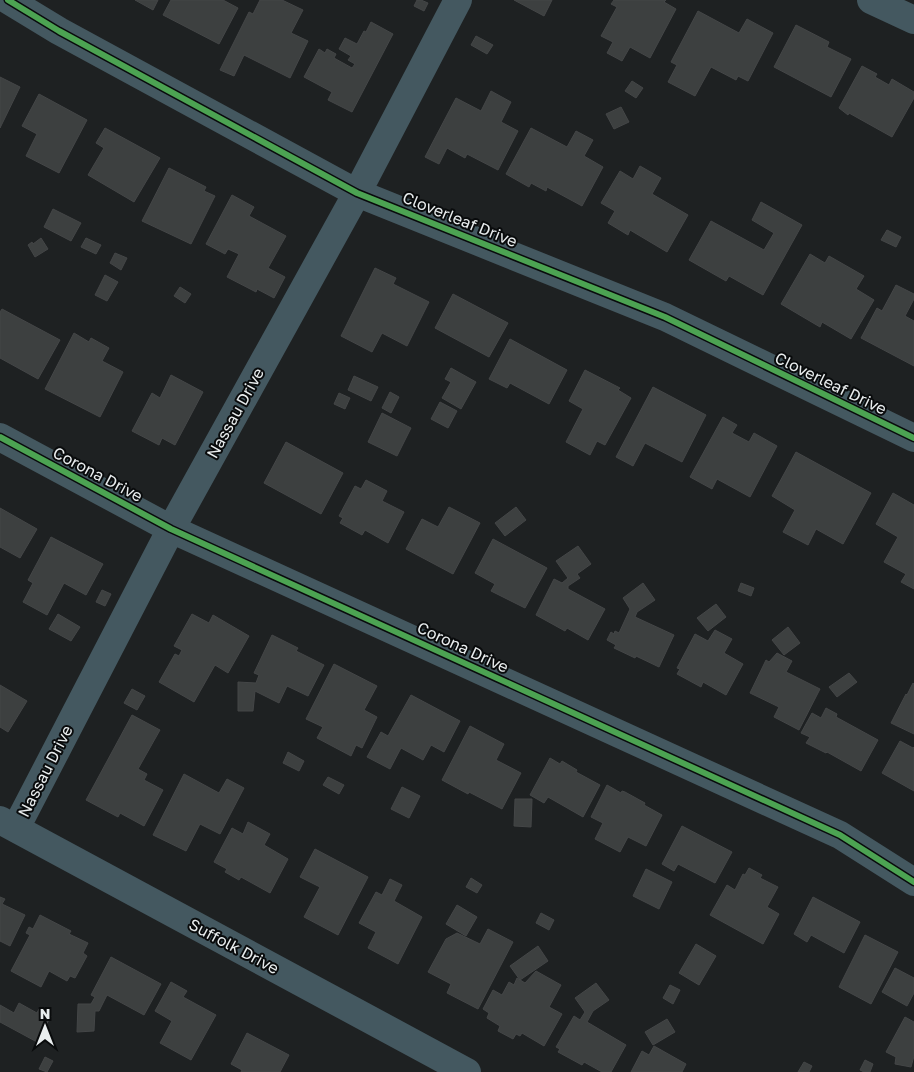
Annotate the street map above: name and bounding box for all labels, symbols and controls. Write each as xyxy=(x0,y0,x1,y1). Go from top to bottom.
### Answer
street label: Cloverleaf Drive xyxy=(400,187,520,251)
street label: Cloverleaf Drive xyxy=(772,347,890,419)
street label: Nassau Drive xyxy=(202,364,268,462)
street label: Corona Drive xyxy=(50,442,146,506)
street label: Corona Drive xyxy=(414,617,512,677)
street label: Nassau Drive xyxy=(13,722,77,820)
street label: Suffolk Drive xyxy=(186,914,282,978)
north arrow xyxy=(20,1002,70,1052)
text: N xyxy=(40,1005,50,1022)

